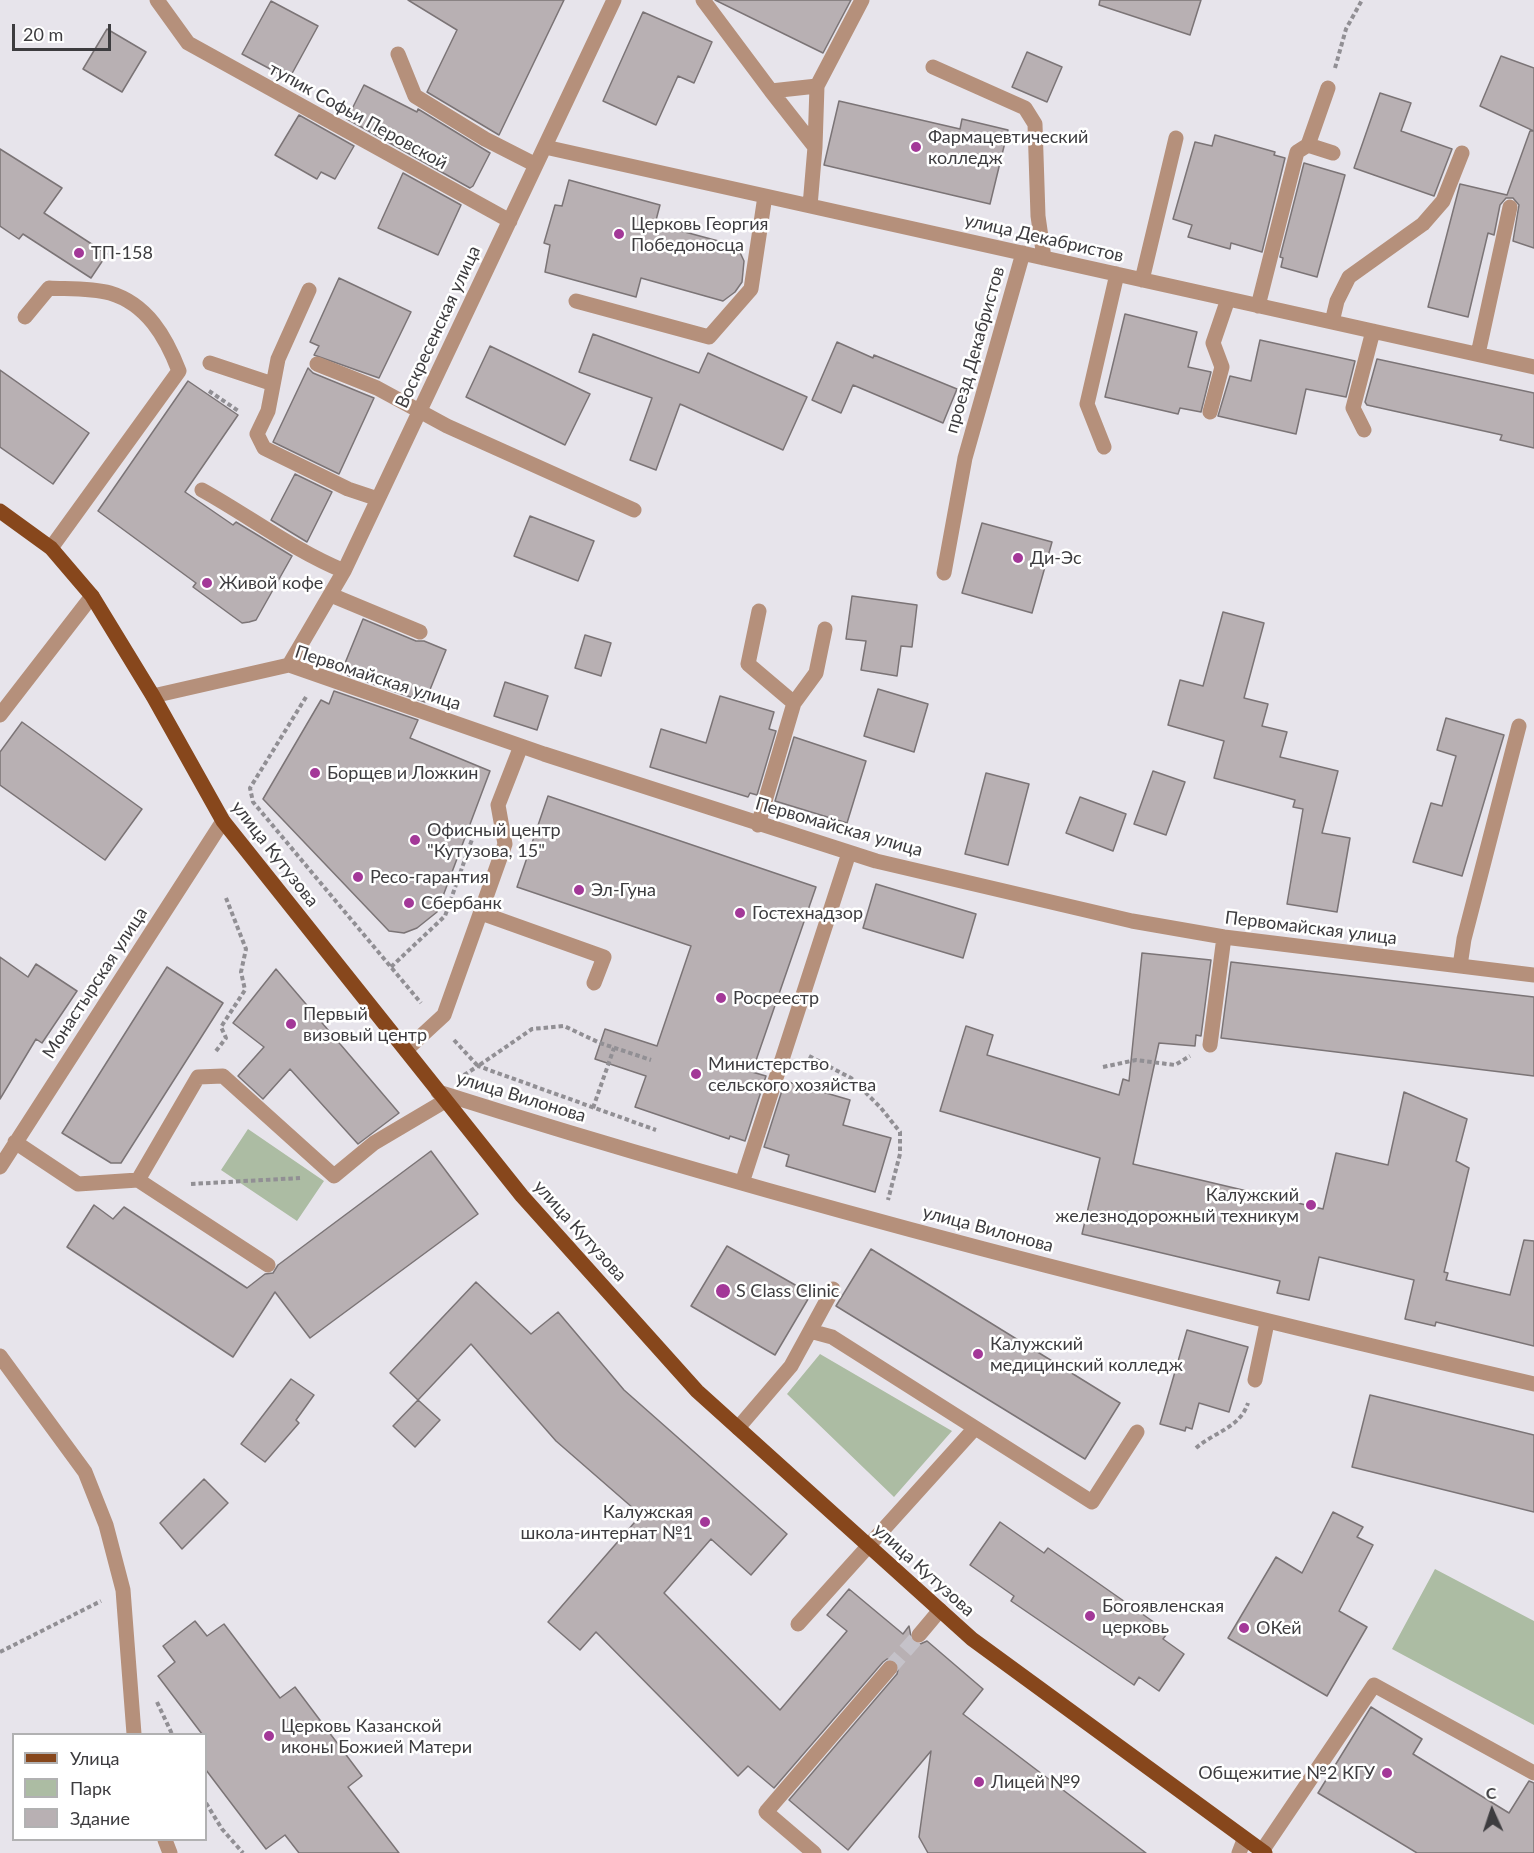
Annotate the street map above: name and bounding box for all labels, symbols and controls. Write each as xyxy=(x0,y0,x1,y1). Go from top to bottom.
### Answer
scale bar xyxy=(15,12,114,50)
text: 20 m xyxy=(23,23,63,45)
street label: тупик Софьи Перовской xyxy=(265,58,451,174)
place label: Фармацевтический колледж xyxy=(928,126,1088,168)
marker: Фармацевтический колледж xyxy=(909,140,923,154)
street label: улица Декабристов xyxy=(962,209,1126,267)
place label: Церковь Георгия Победоносца xyxy=(631,213,768,256)
marker: Церковь Георгия Победоносца xyxy=(612,227,626,241)
place label: ТП-158 xyxy=(91,242,153,264)
street label: Воскресенская улица xyxy=(391,242,485,412)
marker: ТП-158 xyxy=(72,246,86,260)
street label: проезд Декабристов xyxy=(941,264,1009,436)
place label: Ди-Эс xyxy=(1030,547,1082,569)
marker: Ди-Эс xyxy=(1011,551,1025,565)
place label: Живой кофе xyxy=(219,572,323,594)
marker: Живой кофе xyxy=(200,576,214,590)
street label: Первомайская улица xyxy=(292,641,464,715)
place label: Борщев и Ложкин xyxy=(327,762,478,784)
marker: Борщев и Ложкин xyxy=(308,766,322,780)
street label: Первомайская улица xyxy=(753,793,925,861)
street label: улица Кутузова xyxy=(227,797,323,911)
place label: Офисный центр "Кутузова, 15" xyxy=(427,819,561,862)
marker: Офисный центр "Кутузова, 15" xyxy=(408,833,422,847)
place label: Ресо-гарантия xyxy=(370,866,489,888)
marker: Ресо-гарантия xyxy=(351,870,365,884)
place label: Эл-Гуна xyxy=(591,879,656,901)
marker: Эл-Гуна xyxy=(572,883,586,897)
place label: Сбербанк xyxy=(421,892,502,914)
marker: Сбербанк xyxy=(402,896,416,910)
place label: Гостехнадзор xyxy=(752,902,863,924)
street label: Монастырская улица xyxy=(38,903,152,1063)
marker: Гостехнадзор xyxy=(733,906,747,920)
street label: Первомайская улица xyxy=(1224,907,1398,949)
place label: Росреестр xyxy=(733,987,819,1009)
marker: Росреестр xyxy=(714,991,728,1005)
place label: Первый визовый центр xyxy=(303,1003,427,1046)
marker: Первый визовый центр xyxy=(284,1017,298,1031)
place label: Министерство сельского хозяйства xyxy=(708,1053,876,1096)
street label: улица Вилонова xyxy=(454,1067,588,1127)
marker: Министерство сельского хозяйства xyxy=(689,1067,703,1081)
street label: улица Кутузова xyxy=(529,1176,631,1286)
place label: Калужский железнодорожный техникум xyxy=(1055,1184,1299,1226)
marker: Калужский железнодорожный техникум xyxy=(1304,1198,1318,1212)
street label: улица Вилонова xyxy=(920,1201,1056,1257)
place label: S Class Clinic xyxy=(736,1280,839,1302)
marker: S Class Clinic xyxy=(714,1282,732,1300)
place label: Калужский медицинский колледж xyxy=(990,1333,1183,1376)
marker: Калужский медицинский колледж xyxy=(971,1347,985,1361)
place label: Калужская школа-интернат №1 xyxy=(520,1501,693,1544)
marker: Калужская школа-интернат №1 xyxy=(698,1515,712,1529)
street label: улица Кутузова xyxy=(869,1519,979,1621)
place label: Богоявленская церковь xyxy=(1102,1595,1224,1638)
marker: Богоявленская церковь xyxy=(1083,1609,1097,1623)
place label: ОКей xyxy=(1256,1617,1302,1639)
marker: ОКей xyxy=(1237,1621,1251,1635)
place label: Церковь Казанской иконы Божией Матери xyxy=(281,1715,472,1758)
marker: Церковь Казанской иконы Божией Матери xyxy=(262,1729,276,1743)
legend xyxy=(12,1733,207,1841)
text: Улица xyxy=(70,1747,120,1769)
place label: Общежитие №2 КГУ xyxy=(1198,1762,1375,1784)
marker: Общежитие №2 КГУ xyxy=(1380,1766,1394,1780)
place label: Лицей №9 xyxy=(991,1771,1081,1793)
marker: Лицей №9 xyxy=(972,1775,986,1789)
text: Парк xyxy=(70,1777,111,1799)
north arrow xyxy=(1462,1781,1522,1841)
text: С xyxy=(1485,1783,1497,1802)
text: Здание xyxy=(70,1807,130,1829)

